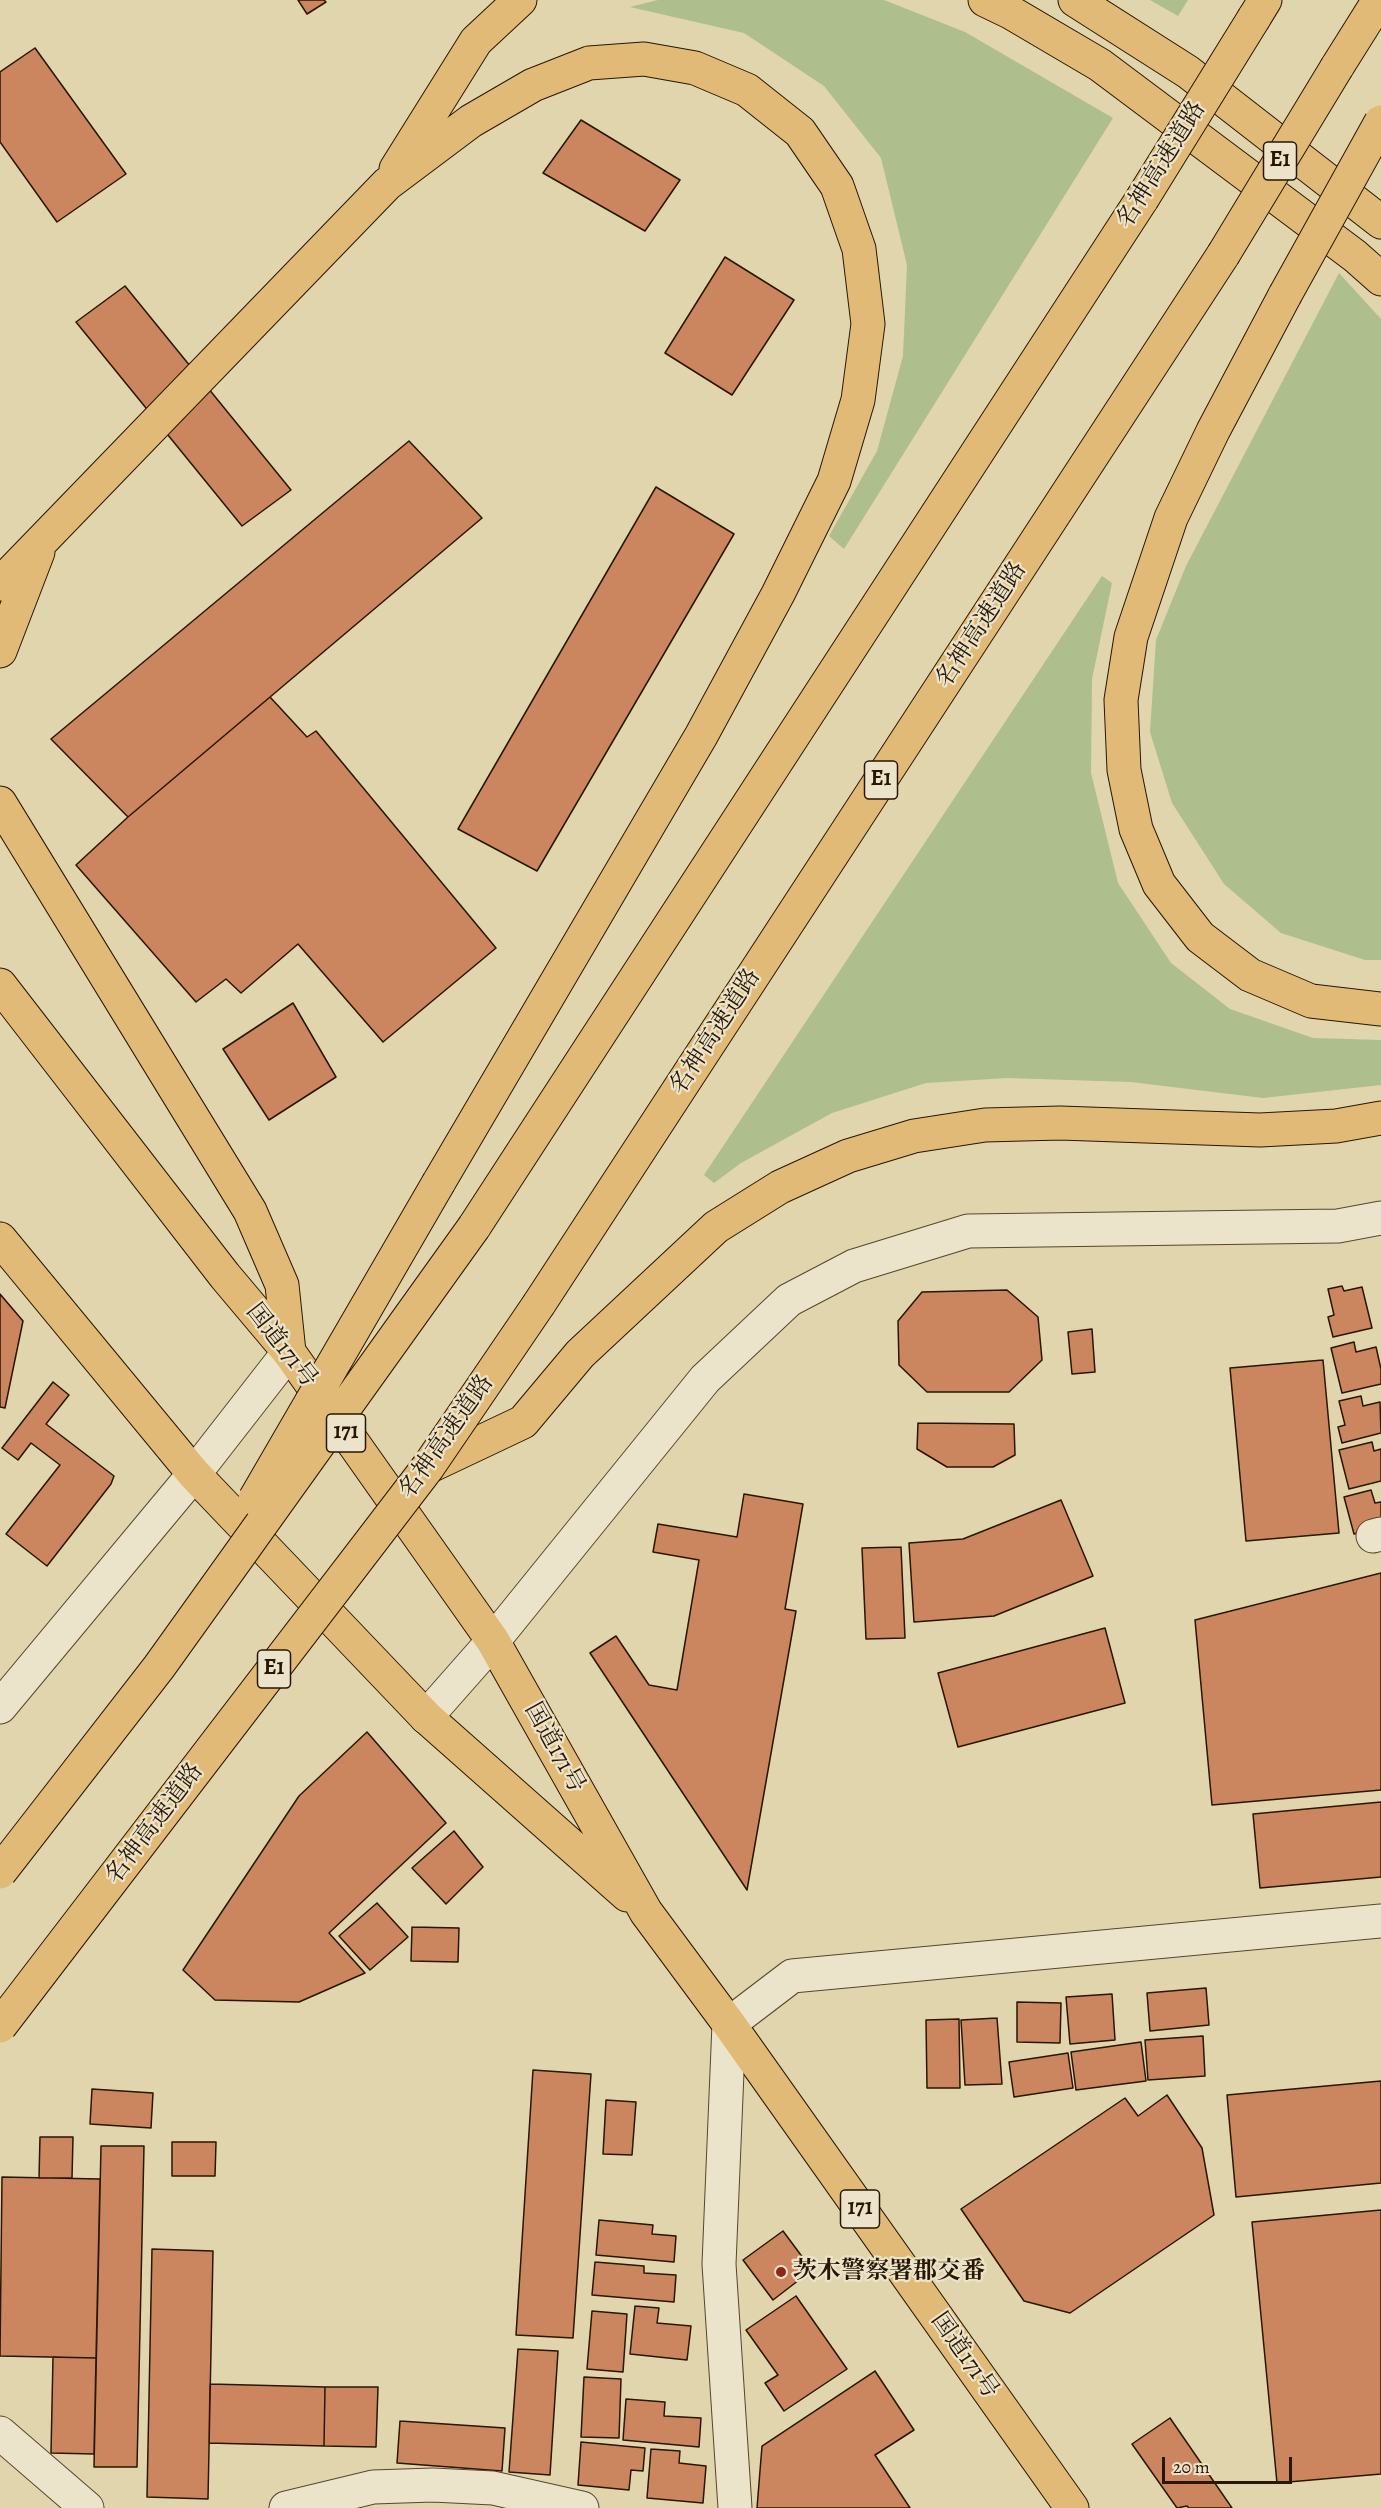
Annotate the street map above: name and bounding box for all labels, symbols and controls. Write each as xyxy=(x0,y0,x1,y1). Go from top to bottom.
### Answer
street label: 名神高速道路 xyxy=(1112,96,1212,234)
road number: E1 xyxy=(1264,142,1296,180)
street label: 名神高速道路 xyxy=(931,557,1033,693)
road number: E1 xyxy=(864,761,898,799)
street label: 名神高速道路 xyxy=(665,964,767,1100)
street label: 国道171号 xyxy=(239,1298,323,1394)
street label: 名神高速道路 xyxy=(394,1370,500,1504)
road number: 171 xyxy=(326,1414,366,1452)
road number: E1 xyxy=(258,1650,290,1688)
street label: 国道171号 xyxy=(518,1698,590,1798)
street label: 名神高速道路 xyxy=(100,1758,210,1890)
road number: 171 xyxy=(840,2190,880,2228)
place label: 茨木警察署郡交番 xyxy=(793,2258,985,2286)
marker: 茨木警察署郡交番 xyxy=(774,2265,788,2279)
street label: 国道171号 xyxy=(924,2307,1004,2405)
scale bar xyxy=(1165,2445,1296,2483)
text: 20 m xyxy=(1173,2455,1210,2479)

